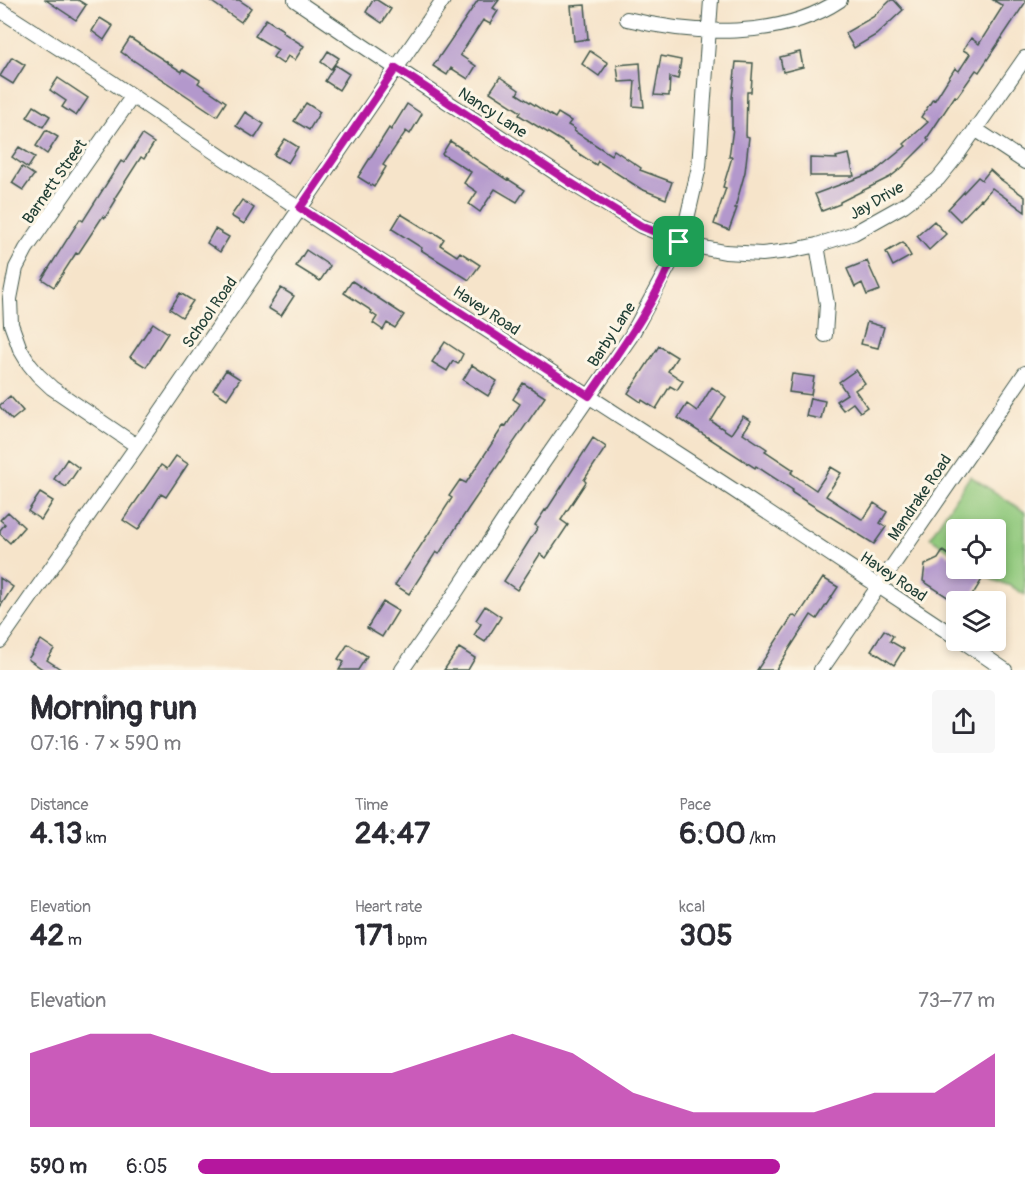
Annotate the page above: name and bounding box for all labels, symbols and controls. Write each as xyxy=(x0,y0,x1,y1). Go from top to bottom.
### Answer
street label: Nancy Lane xyxy=(454,83,531,143)
street label: Barnett Street xyxy=(18,135,92,228)
street label: Jay Drive xyxy=(846,177,907,224)
pin xyxy=(653,216,704,267)
icon: arrive xyxy=(662,225,695,258)
street label: School Road xyxy=(178,273,242,352)
street label: Havey Road xyxy=(449,282,524,340)
street label: Barby Lane xyxy=(583,298,640,371)
street label: Mandrake Road xyxy=(884,451,956,544)
map controls xyxy=(946,519,1006,651)
button: locate xyxy=(946,519,1006,579)
street label: Havey Road xyxy=(856,547,931,606)
button: layers xyxy=(946,591,1006,651)
text: Morning run xyxy=(30,688,197,729)
button: share xyxy=(932,690,995,753)
text: 07:16 · 7 × 590 m xyxy=(30,731,181,756)
text: Distance xyxy=(30,795,89,815)
text: Time xyxy=(355,795,388,815)
text: Pace xyxy=(679,795,711,815)
text: 4.13 xyxy=(30,815,82,852)
text: 24:47 xyxy=(355,815,430,852)
text: 6:00 xyxy=(679,815,746,852)
text: km xyxy=(82,828,107,848)
text: /km xyxy=(746,828,776,848)
text: Elevation xyxy=(30,897,91,917)
text: Heart rate xyxy=(355,897,422,917)
text: kcal xyxy=(679,897,705,917)
text: 42 xyxy=(30,917,64,954)
text: 171 xyxy=(355,917,394,954)
text: 305 xyxy=(679,917,733,954)
text: m xyxy=(64,930,82,950)
text: bpm xyxy=(394,930,427,950)
text: Elevation xyxy=(30,988,106,1013)
text: 73–77 m xyxy=(918,988,995,1013)
text: 590 m xyxy=(30,1154,87,1179)
text: 6:05 xyxy=(126,1154,167,1179)

